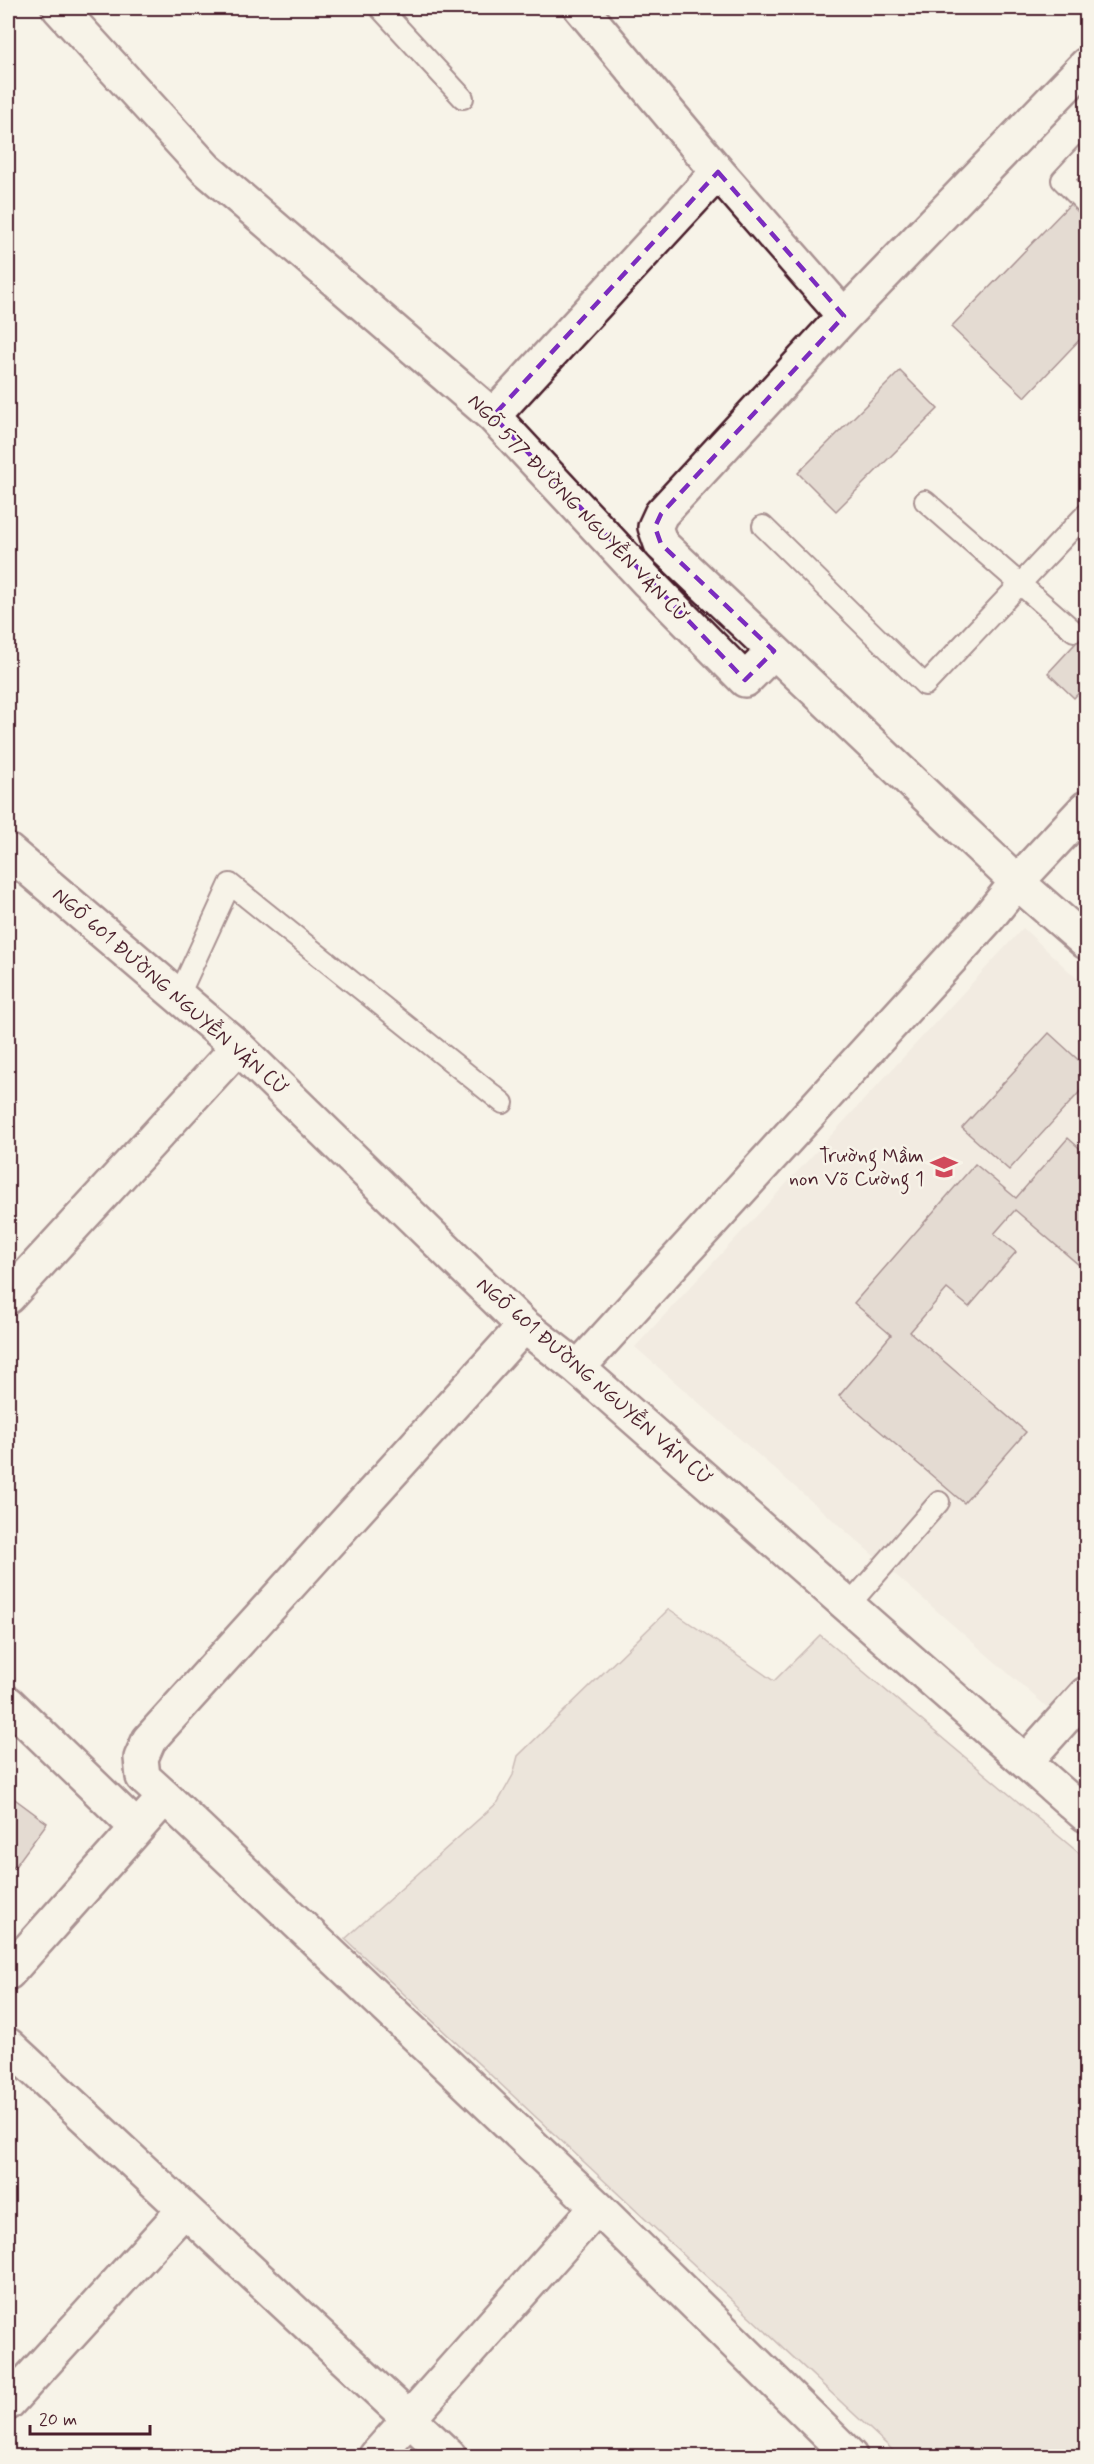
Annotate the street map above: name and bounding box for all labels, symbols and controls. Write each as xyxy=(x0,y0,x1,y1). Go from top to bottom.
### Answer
street label: NGÕ 577 ĐƯỜNG NGUYỄN VĂN CỪ xyxy=(461,388,696,629)
street label: NGÕ 601 ĐƯỜNG NGUYỄN VĂN CỪ xyxy=(46,881,295,1102)
place label: Trường Mầm non Võ Cường 1 xyxy=(789,1143,924,1195)
school or university icon: Trường Mầm non Võ Cường 1 xyxy=(929,1152,959,1182)
street label: NGÕ 601 ĐƯỜNG NGUYỄN VĂN CỪ xyxy=(470,1271,719,1492)
scale bar xyxy=(30,2398,150,2436)
text: 20 m xyxy=(39,2408,77,2432)

